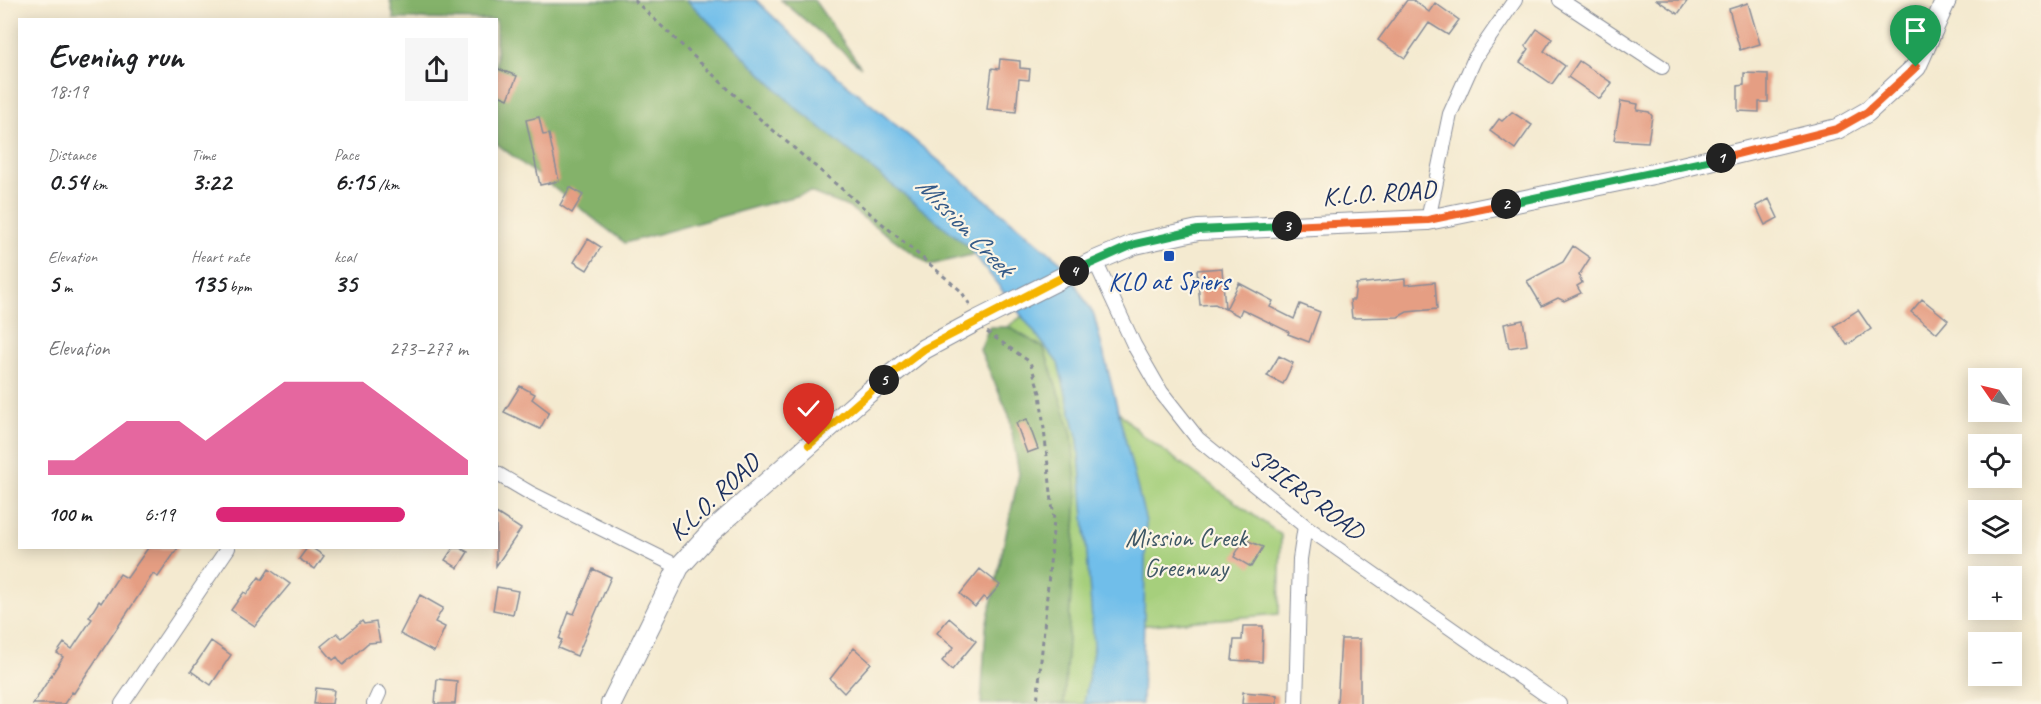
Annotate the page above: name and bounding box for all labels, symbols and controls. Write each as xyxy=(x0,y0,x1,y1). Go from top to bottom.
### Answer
pin xyxy=(1890,5,1941,67)
icon: arrive xyxy=(1899,14,1932,47)
text: Evening run xyxy=(48,35,183,77)
button: share xyxy=(405,38,468,101)
text: 18:19 xyxy=(48,79,88,104)
pin: 1 xyxy=(1706,143,1736,173)
text: Distance xyxy=(48,145,96,165)
text: Time xyxy=(191,145,215,165)
text: Pace xyxy=(334,145,359,165)
text: 1 xyxy=(1717,148,1725,168)
text: 0.54 xyxy=(48,165,88,198)
text: 3:22 xyxy=(191,165,231,198)
text: 6:15 xyxy=(334,165,374,198)
water label: Mission Creek xyxy=(909,169,1024,286)
street label: K.L.O. ROAD xyxy=(1321,172,1439,213)
text: km xyxy=(88,175,107,195)
text: /km xyxy=(374,175,399,195)
pin: 2 xyxy=(1491,189,1521,219)
text: 2 xyxy=(1502,194,1510,214)
pin: 3 xyxy=(1272,211,1302,241)
text: 3 xyxy=(1283,216,1291,236)
text: Elevation xyxy=(48,247,97,267)
text: Heart rate xyxy=(191,247,249,267)
text: kcal xyxy=(334,247,355,267)
marker: KLO at Spiers xyxy=(1162,249,1176,263)
pin: 4 xyxy=(1059,256,1089,286)
text: 4 xyxy=(1070,261,1078,281)
place label: KLO at Spiers xyxy=(1108,265,1232,298)
text: 5 xyxy=(48,267,59,300)
text: 135 xyxy=(191,267,226,300)
text: 35 xyxy=(334,267,357,300)
text: m xyxy=(59,277,72,297)
text: bpm xyxy=(226,277,252,297)
text: Elevation xyxy=(48,336,110,361)
text: 273–277 m xyxy=(389,336,468,361)
pin: 5 xyxy=(869,365,899,395)
north arrow xyxy=(1968,368,2022,422)
map controls xyxy=(1968,368,2022,686)
text: 5 xyxy=(881,370,887,390)
pin xyxy=(783,383,834,445)
icon: check xyxy=(792,392,825,425)
button: locate xyxy=(1968,434,2022,488)
street label: SPIERS ROAD xyxy=(1244,440,1373,549)
street label: K.L.O. ROAD xyxy=(661,445,768,548)
button: layers xyxy=(1968,500,2022,554)
text: 100 m xyxy=(48,502,91,527)
text: 6:19 xyxy=(144,502,175,527)
park label: Mission Creek Greenway xyxy=(1125,521,1248,584)
button: + xyxy=(1968,566,2022,620)
button: − xyxy=(1968,632,2022,686)

